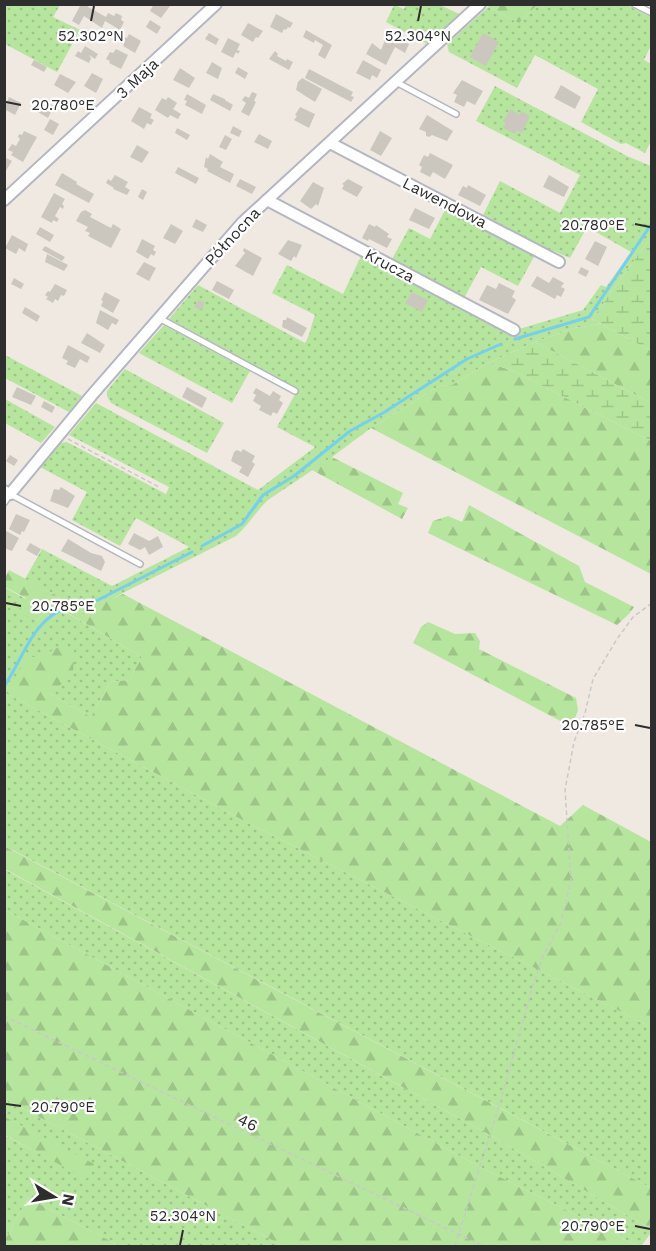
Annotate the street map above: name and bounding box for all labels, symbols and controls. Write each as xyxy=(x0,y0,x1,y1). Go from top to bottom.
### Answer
text: 52.302°N xyxy=(58,27,124,45)
text: 52.304°N xyxy=(385,27,451,45)
street label: 3 Maja xyxy=(112,54,162,103)
text: 20.780°E xyxy=(31,96,95,114)
street label: Lawendowa xyxy=(399,173,490,232)
street label: Północna xyxy=(201,203,264,269)
text: 20.780°E xyxy=(561,216,625,234)
street label: Krucza xyxy=(362,245,418,286)
text: 20.785°E xyxy=(32,597,94,615)
text: 20.785°E xyxy=(562,716,624,734)
text: 20.790°E xyxy=(31,1098,95,1116)
street label: 46 xyxy=(235,1110,261,1135)
north arrow xyxy=(24,1167,84,1227)
text: N xyxy=(58,1192,79,1207)
text: 52.304°N xyxy=(150,1207,216,1225)
text: 20.790°E xyxy=(561,1217,625,1235)

